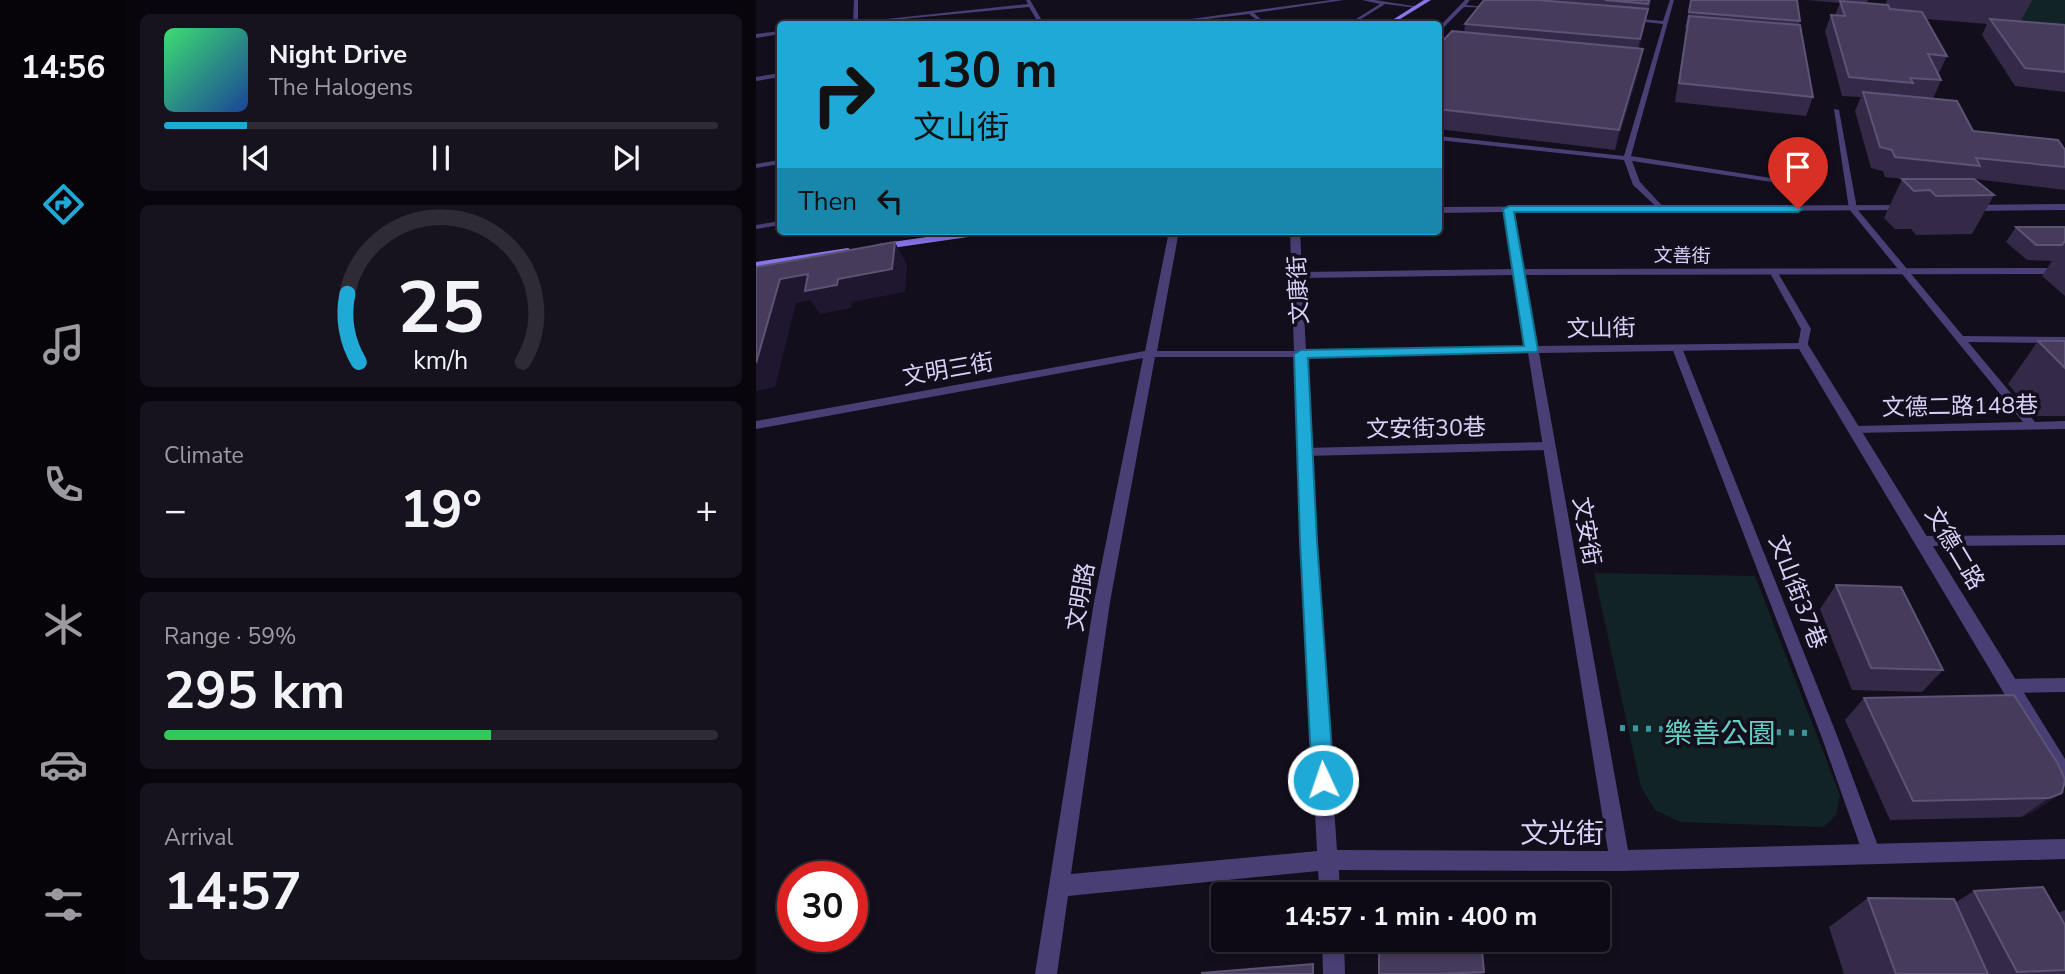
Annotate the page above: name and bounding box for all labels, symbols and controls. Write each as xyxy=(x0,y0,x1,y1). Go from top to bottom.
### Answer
text: Night Drive xyxy=(269,37,407,72)
text: 130 m xyxy=(913,37,1057,104)
text: 14:56 xyxy=(21,46,105,89)
icon: right xyxy=(798,49,889,140)
text: The Halogens xyxy=(269,72,413,103)
text: 文山街 xyxy=(913,106,1009,149)
pin xyxy=(1768,137,1828,209)
icon: previous xyxy=(237,139,275,177)
icon: pause xyxy=(422,139,460,177)
icon: next xyxy=(607,139,645,177)
icon: arrive xyxy=(1779,148,1817,186)
icon: directions xyxy=(39,180,88,229)
icon: left xyxy=(871,182,909,220)
text: Then xyxy=(798,184,857,219)
street label: 文善街 xyxy=(1653,243,1711,269)
street label: 文康街 xyxy=(1281,255,1316,325)
text: 25 xyxy=(397,258,485,358)
street label: 文山街 xyxy=(1566,312,1636,345)
icon: music xyxy=(39,320,88,369)
text: km/h xyxy=(413,344,469,378)
street label: 文明三街 xyxy=(900,346,996,393)
street label: 文德二路148巷 xyxy=(1882,390,2038,423)
street label: 文安街30巷 xyxy=(1366,412,1486,445)
text: Climate xyxy=(164,440,244,471)
icon: phone xyxy=(39,460,88,509)
text: 19° xyxy=(400,474,482,545)
text: − xyxy=(164,485,187,536)
text: + xyxy=(695,485,718,536)
street label: 文安街 xyxy=(1565,494,1608,568)
street label: 文德二路 xyxy=(1918,501,1992,596)
street label: 文山街37巷 xyxy=(1762,531,1833,654)
street label: 文明路 xyxy=(1059,560,1102,634)
icon: climate xyxy=(39,600,88,649)
text: Range · 59% xyxy=(164,621,296,652)
text: 295 km xyxy=(164,655,345,726)
park label: 樂善公園 xyxy=(1664,715,1776,753)
icon: car xyxy=(39,740,88,789)
position arrow xyxy=(1286,743,1360,817)
street label: 文光街 xyxy=(1520,815,1604,853)
text: Arrival xyxy=(164,822,233,853)
text: 14:57 xyxy=(164,856,302,927)
speed limit sign: 30 xyxy=(777,861,868,952)
icon: filters xyxy=(39,880,88,929)
text: 14:57 · 1 min · 400 m xyxy=(1284,899,1537,934)

